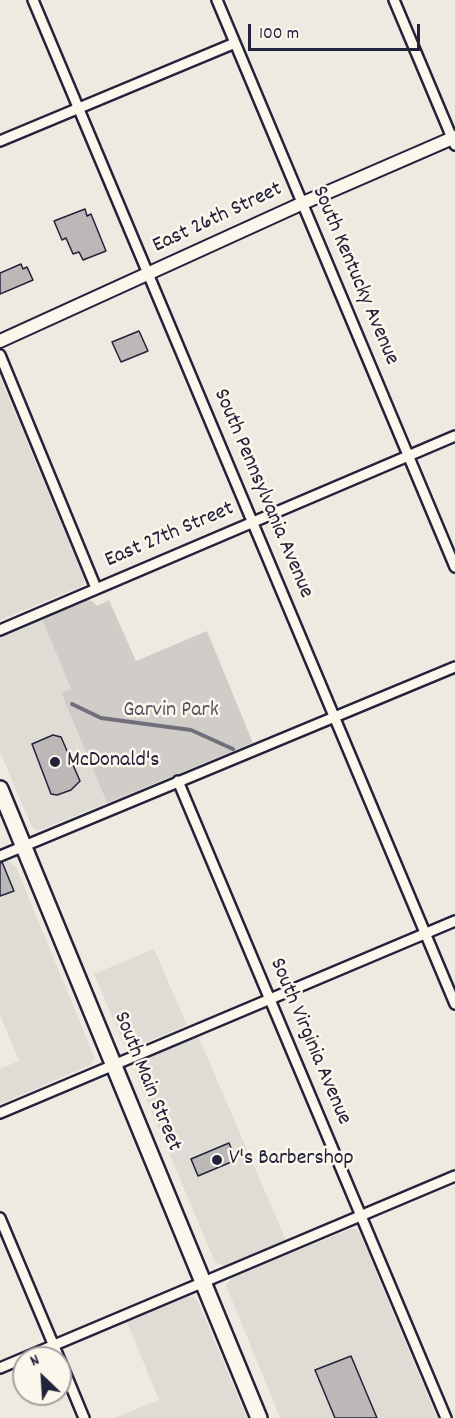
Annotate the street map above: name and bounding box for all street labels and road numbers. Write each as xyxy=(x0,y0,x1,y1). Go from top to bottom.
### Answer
street label: East 26th Street xyxy=(149,177,287,261)
street label: South Kentucky Avenue xyxy=(304,183,404,369)
street label: South Pennsylvania Avenue xyxy=(206,385,318,603)
street label: East 27th Street xyxy=(102,497,238,575)
street label: South Virginia Avenue xyxy=(262,955,356,1129)
street label: South Main Street xyxy=(106,1008,186,1156)

